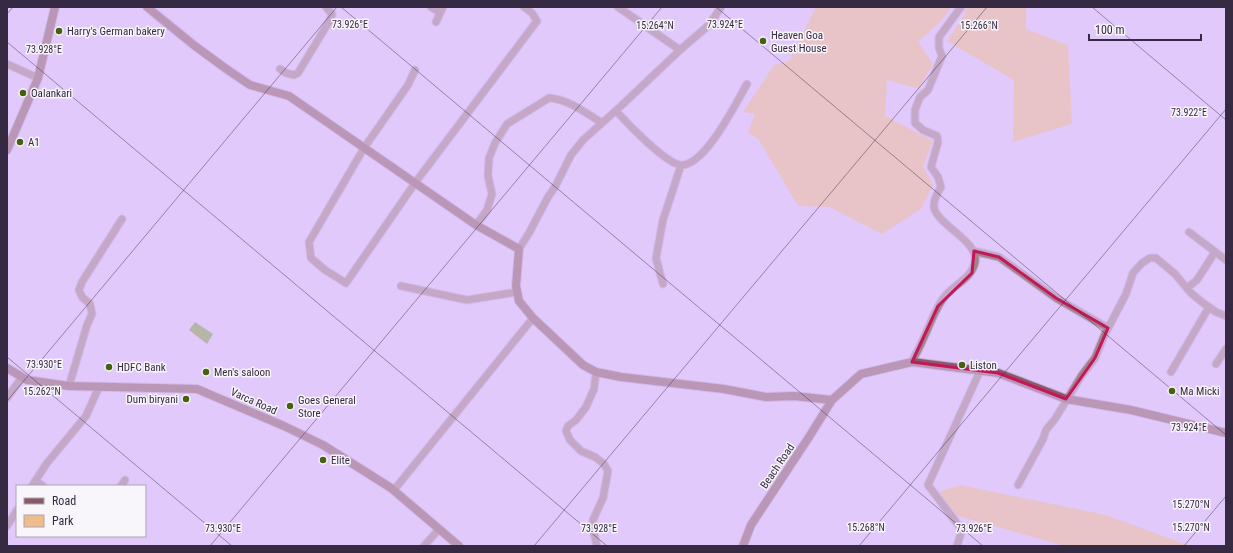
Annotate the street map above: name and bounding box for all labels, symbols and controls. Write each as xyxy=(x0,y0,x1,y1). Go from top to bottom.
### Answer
scale bar xyxy=(1089,16,1201,42)
text: 73.926°E xyxy=(332,19,368,30)
text: 73.924°E xyxy=(707,19,743,30)
text: 15.264°N xyxy=(636,20,674,31)
text: 15.266°N xyxy=(960,20,998,31)
text: 100 m xyxy=(1095,23,1125,37)
place label: Harry's German bakery xyxy=(67,25,165,38)
marker: Harry's German bakery xyxy=(54,26,64,36)
place label: Heaven Goa Guest House xyxy=(771,29,827,55)
marker: Heaven Goa Guest House xyxy=(758,36,768,46)
text: 73.928°E xyxy=(26,44,62,55)
place label: Oalankari xyxy=(31,87,72,100)
marker: Oalankari xyxy=(18,88,28,98)
text: 73.922°E xyxy=(1171,107,1207,118)
place label: A1 xyxy=(28,136,40,149)
marker: A1 xyxy=(15,137,25,147)
text: 73.930°E xyxy=(26,359,62,370)
place label: Liston xyxy=(970,359,997,372)
marker: Liston xyxy=(957,360,967,370)
place label: HDFC Bank xyxy=(117,361,166,374)
marker: HDFC Bank xyxy=(104,362,114,372)
place label: Men's saloon xyxy=(214,366,270,379)
marker: Men's saloon xyxy=(201,367,211,377)
street label: Varca Road xyxy=(229,385,279,417)
place label: Ma Micki xyxy=(1180,385,1220,398)
text: 15.262°N xyxy=(23,386,61,397)
marker: Ma Micki xyxy=(1167,386,1177,396)
place label: Dum biryani xyxy=(127,393,178,406)
marker: Dum biryani xyxy=(181,394,191,404)
place label: Goes General Store xyxy=(298,394,356,420)
marker: Goes General Store xyxy=(285,401,295,411)
text: 73.924°E xyxy=(1171,422,1207,433)
street label: Beach Road xyxy=(758,441,797,491)
place label: Elite xyxy=(331,454,350,467)
marker: Elite xyxy=(318,455,328,465)
legend xyxy=(16,485,146,537)
text: Road xyxy=(52,494,76,508)
text: 15.270°N xyxy=(1172,499,1210,510)
text: Park xyxy=(52,514,74,528)
text: 15.268°N xyxy=(847,522,885,533)
text: 15.270°N xyxy=(1172,522,1210,533)
text: 73.930°E xyxy=(205,523,241,534)
text: 73.928°E xyxy=(581,523,617,534)
text: 73.926°E xyxy=(956,523,992,534)

